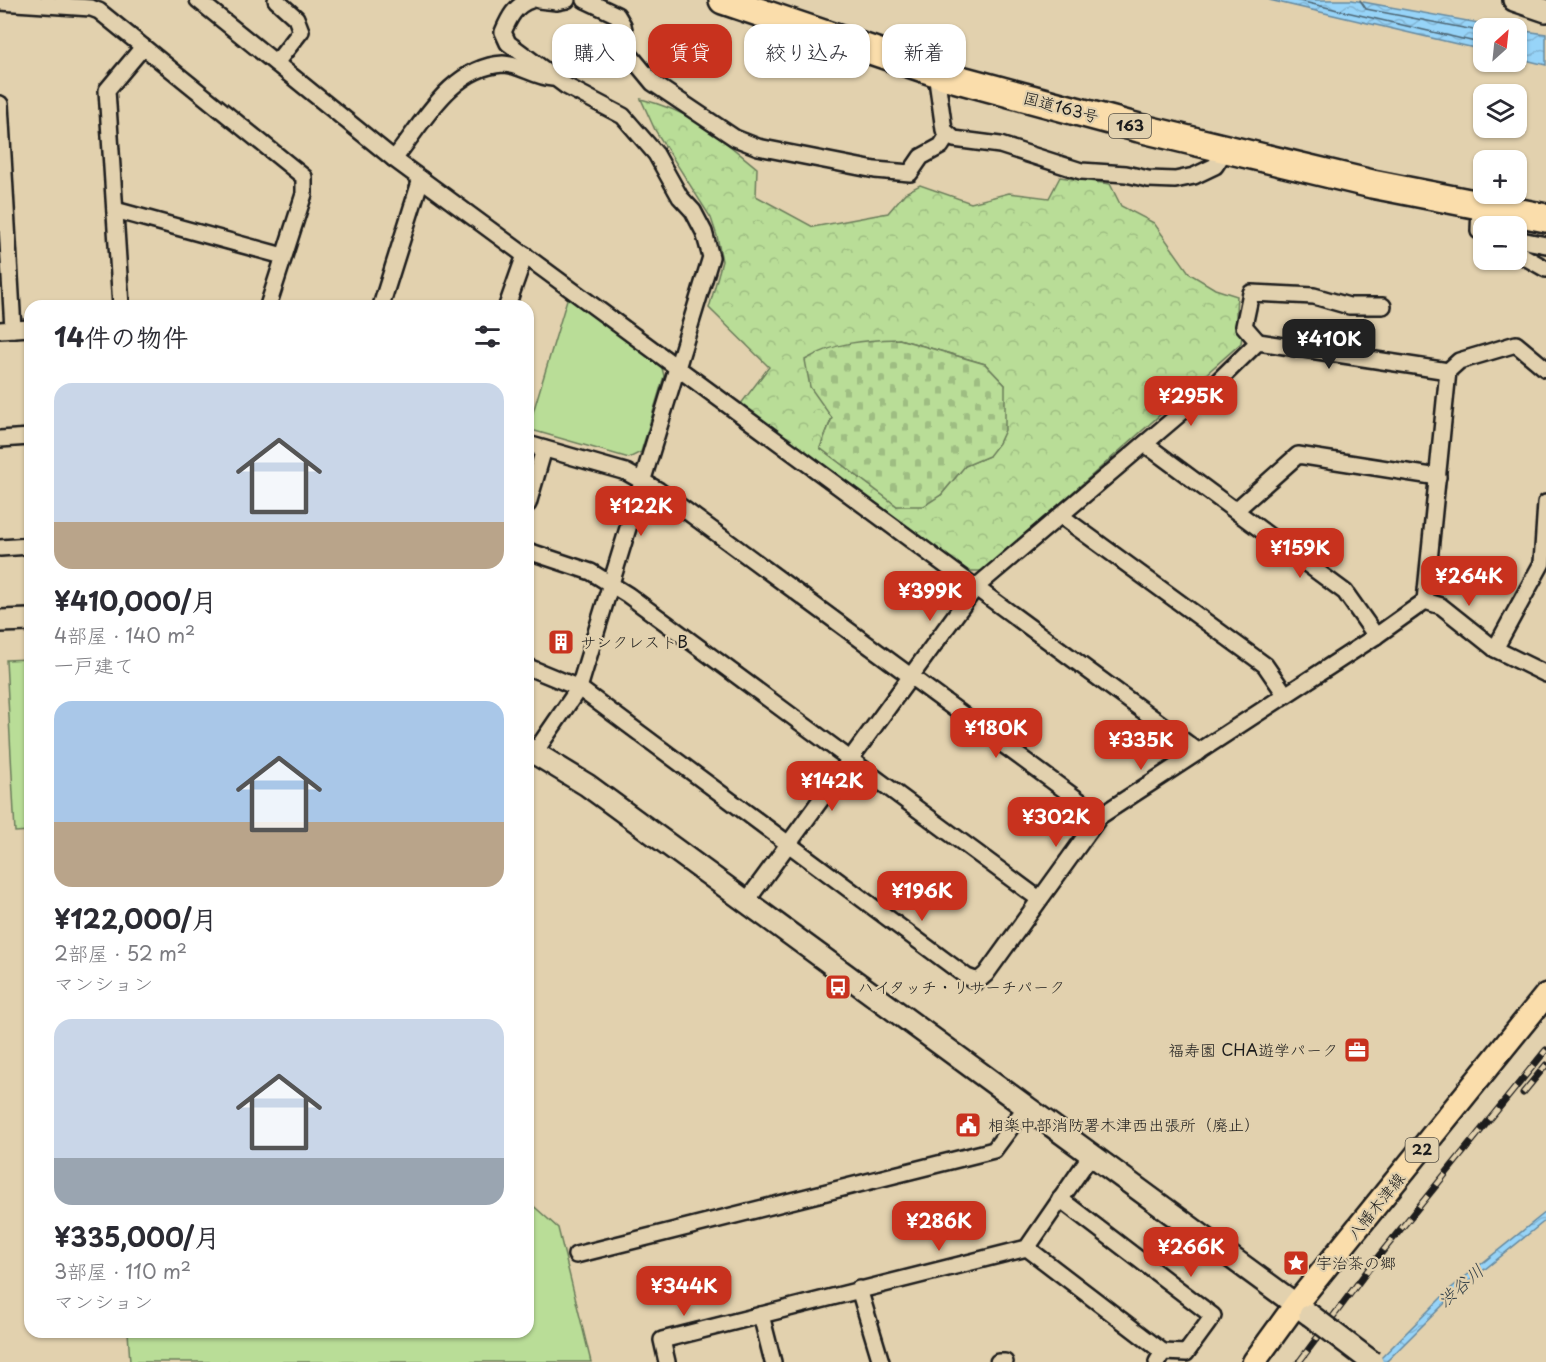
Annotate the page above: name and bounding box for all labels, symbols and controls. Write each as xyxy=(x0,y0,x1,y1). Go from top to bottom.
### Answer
north arrow xyxy=(1473,18,1527,72)
map controls xyxy=(1473,18,1527,270)
chip: 購入 xyxy=(552,24,636,78)
chip: 賃貸 xyxy=(648,24,732,78)
chip: 絞り込み xyxy=(744,24,870,78)
chip: 新着 xyxy=(882,24,966,78)
street label: 国道163号 xyxy=(1021,84,1102,128)
button: layers xyxy=(1473,84,1527,138)
road number: 163 xyxy=(1109,114,1151,138)
button: + xyxy=(1473,150,1527,204)
button: − xyxy=(1473,216,1527,270)
text: 14件の物件 xyxy=(54,317,188,356)
pin: ¥410K xyxy=(1287,319,1371,370)
icon: filters xyxy=(471,320,504,353)
text: ¥410K xyxy=(1296,323,1362,353)
pin: ¥295K xyxy=(1149,376,1233,427)
text: ¥295K xyxy=(1158,380,1224,410)
icon: home xyxy=(225,422,333,530)
pin: ¥122K xyxy=(599,486,683,537)
text: ¥122K xyxy=(609,490,673,520)
pin: ¥159K xyxy=(1258,528,1342,579)
text: ¥159K xyxy=(1270,532,1330,562)
pin: ¥264K xyxy=(1427,556,1511,607)
text: ¥264K xyxy=(1435,560,1503,590)
pin: ¥399K xyxy=(888,571,972,622)
text: ¥399K xyxy=(898,575,962,605)
text: ¥410,000/月 xyxy=(54,581,217,620)
text: 4部屋 · 140 m² xyxy=(54,620,195,650)
building icon: サンクレストB xyxy=(546,627,576,657)
place label: サンクレストB xyxy=(580,629,688,653)
text: 一戸建て xyxy=(54,650,134,680)
pin: ¥180K xyxy=(954,708,1038,759)
text: ¥180K xyxy=(964,712,1028,742)
pin: ¥335K xyxy=(1099,720,1183,771)
text: ¥335K xyxy=(1108,724,1174,754)
icon: home xyxy=(225,740,333,848)
pin: ¥142K xyxy=(790,761,874,812)
text: ¥142K xyxy=(800,765,864,795)
pin: ¥302K xyxy=(1014,797,1098,848)
text: ¥302K xyxy=(1022,801,1090,831)
pin: ¥196K xyxy=(880,871,964,922)
text: ¥196K xyxy=(891,875,953,905)
text: ¥122,000/月 xyxy=(54,899,217,938)
text: 2部屋 · 52 m² xyxy=(54,938,187,968)
text: マンション xyxy=(54,968,153,998)
bus stop icon: ハイタッチ・リサーチパーク xyxy=(823,972,853,1002)
place label: ハイタッチ・リサーチパーク xyxy=(858,974,1065,998)
office icon: 福寿園 CHA遊学パーク xyxy=(1342,1035,1372,1065)
place label: 福寿園 CHA遊学パーク xyxy=(1168,1037,1338,1061)
icon: home xyxy=(225,1058,333,1166)
public building icon: 相楽中部消防署木津西出張所（廃止） xyxy=(953,1110,983,1140)
place label: 相楽中部消防署木津西出張所（廃止） xyxy=(988,1112,1260,1136)
road number: 22 xyxy=(1406,1138,1438,1162)
street label: 八幡木津線 xyxy=(1341,1167,1410,1244)
pin: ¥286K xyxy=(897,1201,981,1252)
text: ¥286K xyxy=(906,1205,972,1235)
text: ¥335,000/月 xyxy=(54,1217,220,1256)
pin: ¥266K xyxy=(1149,1227,1233,1278)
text: ¥266K xyxy=(1157,1231,1225,1261)
place icon: 宇治茶の郷 xyxy=(1281,1248,1311,1278)
place label: 宇治茶の郷 xyxy=(1316,1250,1396,1274)
text: 3部屋 · 110 m² xyxy=(54,1256,191,1286)
water label: 渋谷川 xyxy=(1431,1257,1489,1313)
pin: ¥344K xyxy=(642,1266,726,1317)
text: ¥344K xyxy=(650,1270,718,1300)
text: マンション xyxy=(54,1286,153,1316)

